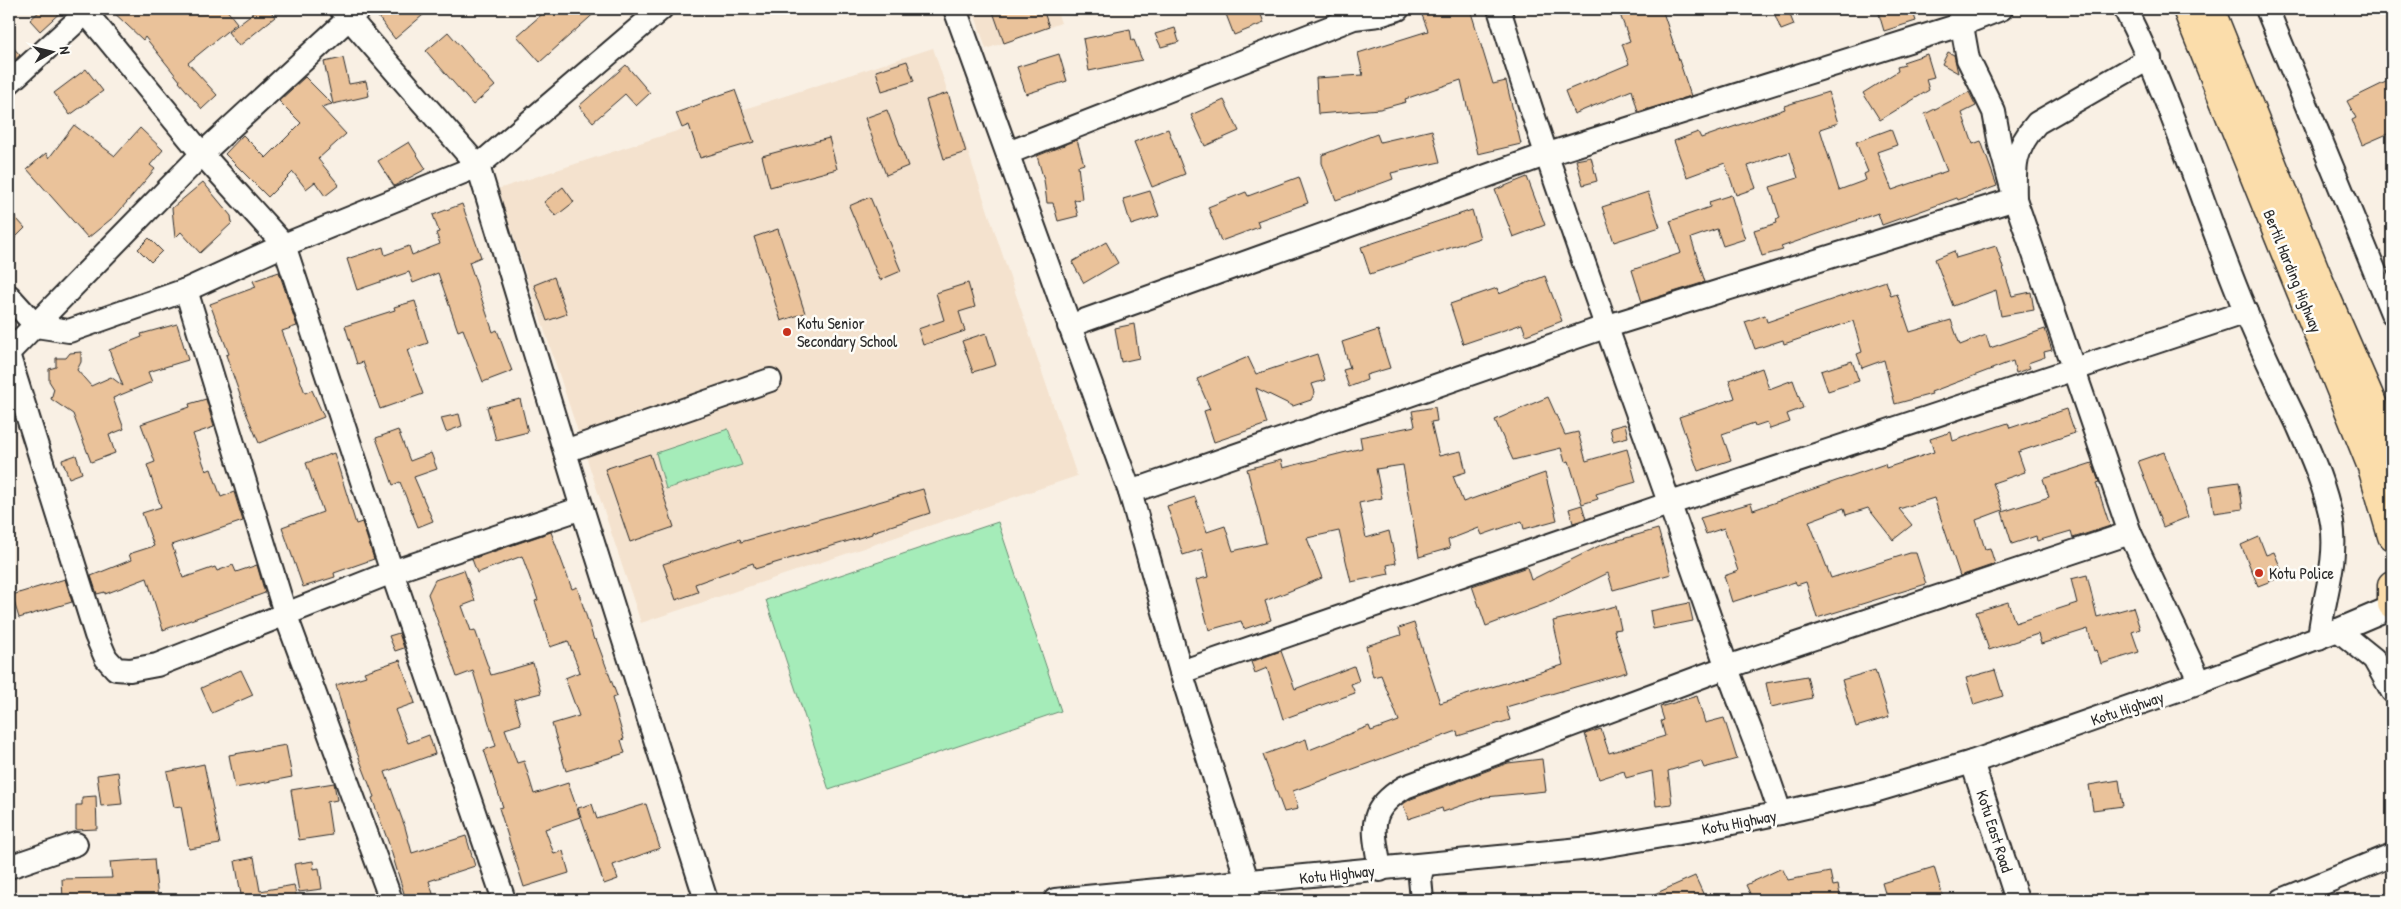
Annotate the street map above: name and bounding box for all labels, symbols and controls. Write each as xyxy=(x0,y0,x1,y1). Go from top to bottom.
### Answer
north arrow xyxy=(28,28,78,78)
text: N xyxy=(55,45,75,56)
street label: Bertil Harding Highway xyxy=(2258,206,2328,336)
place label: Kotu Senior Secondary School xyxy=(797,312,898,352)
marker: Kotu Senior Secondary School xyxy=(781,326,793,338)
place label: Kotu Police xyxy=(2269,562,2335,584)
marker: Kotu Police xyxy=(2253,567,2265,579)
street label: Kotu Highway xyxy=(2088,685,2167,731)
street label: Kotu East Road xyxy=(1971,787,2019,875)
street label: Kotu Highway xyxy=(1700,804,1779,840)
street label: Kotu Highway xyxy=(1298,859,1376,889)

